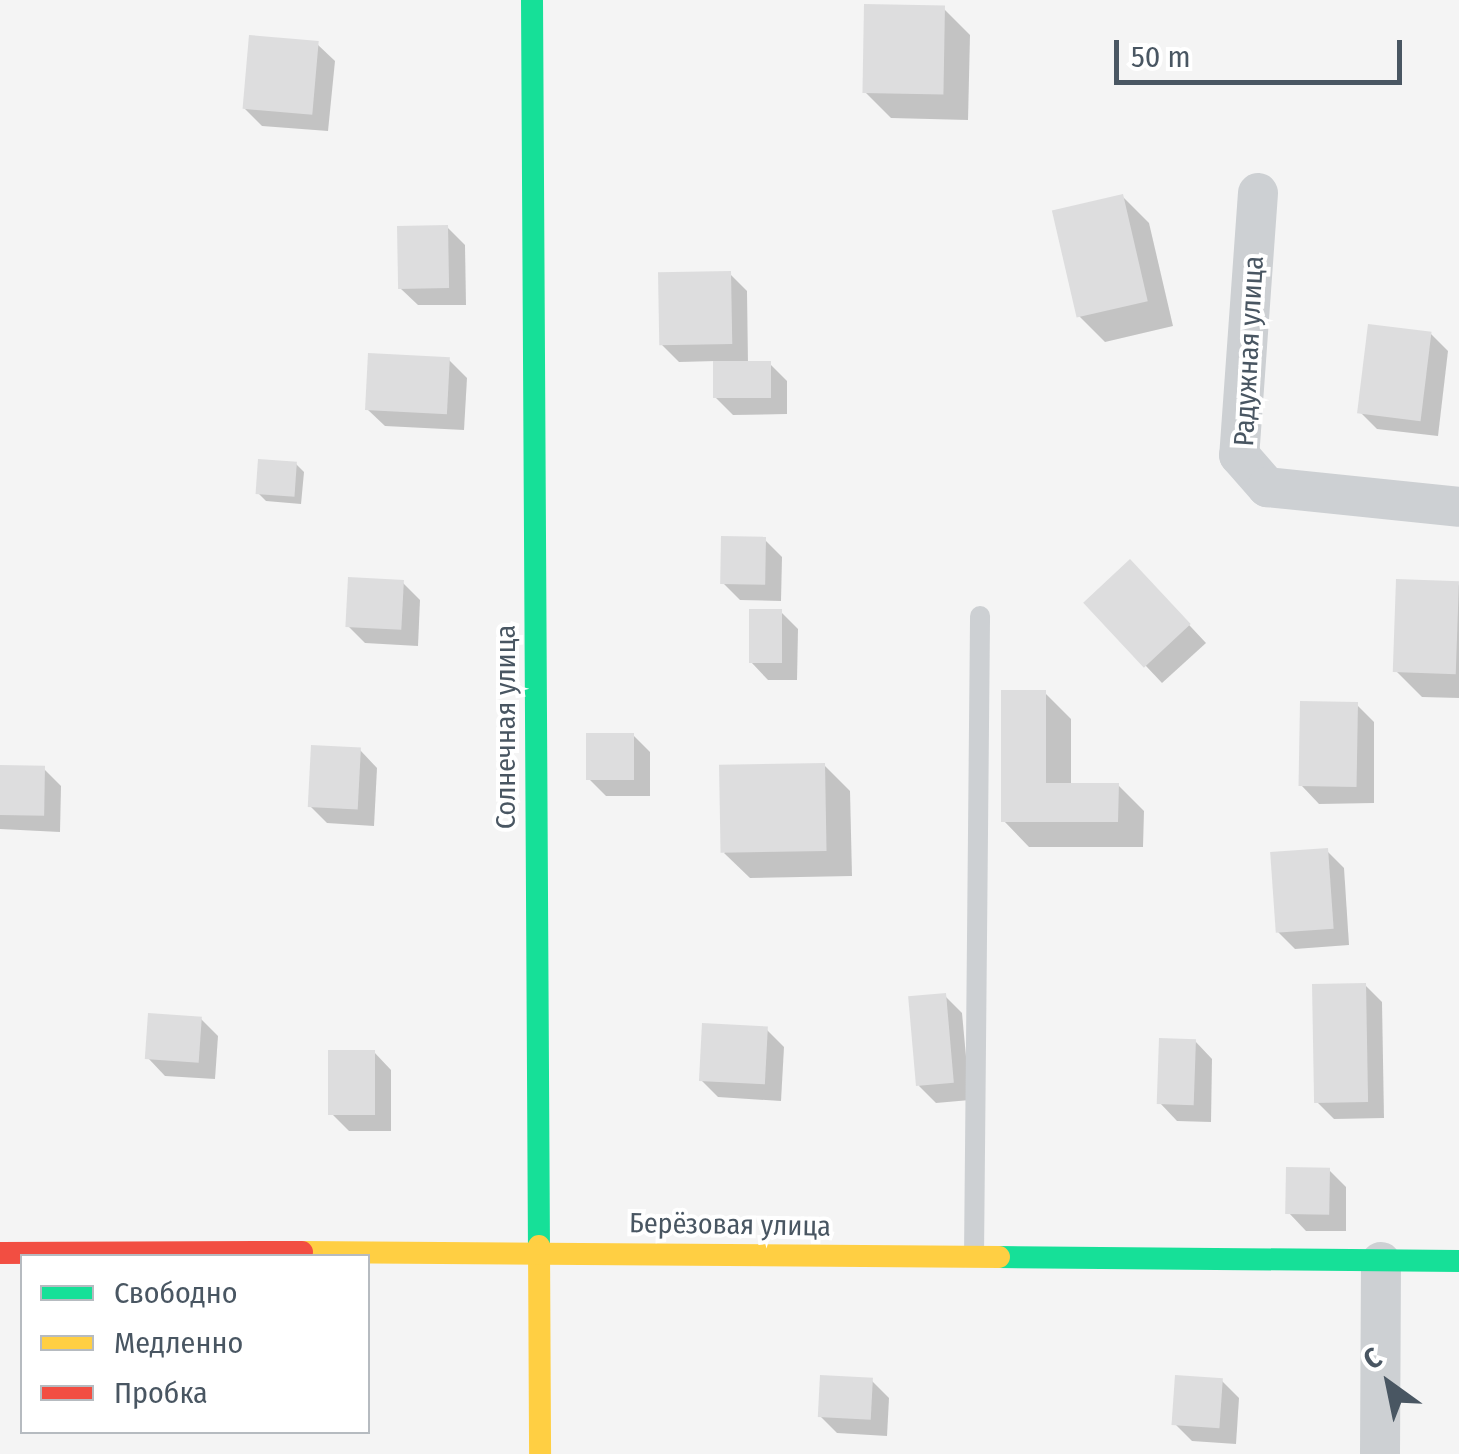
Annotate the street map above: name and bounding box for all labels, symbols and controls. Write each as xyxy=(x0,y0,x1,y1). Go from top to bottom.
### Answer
scale bar xyxy=(1119,20,1406,82)
text: 50 m xyxy=(1131,39,1191,75)
street label: Радужная улица xyxy=(1227,255,1271,447)
street label: Солнечная улица xyxy=(489,625,523,829)
street label: Берёзовая улица xyxy=(629,1206,831,1244)
legend xyxy=(20,1254,370,1434)
text: Свободно xyxy=(114,1275,237,1311)
text: Медленно xyxy=(114,1325,243,1361)
north arrow xyxy=(1339,1334,1439,1434)
text: С xyxy=(1357,1341,1388,1376)
text: Пробка xyxy=(114,1375,208,1411)

